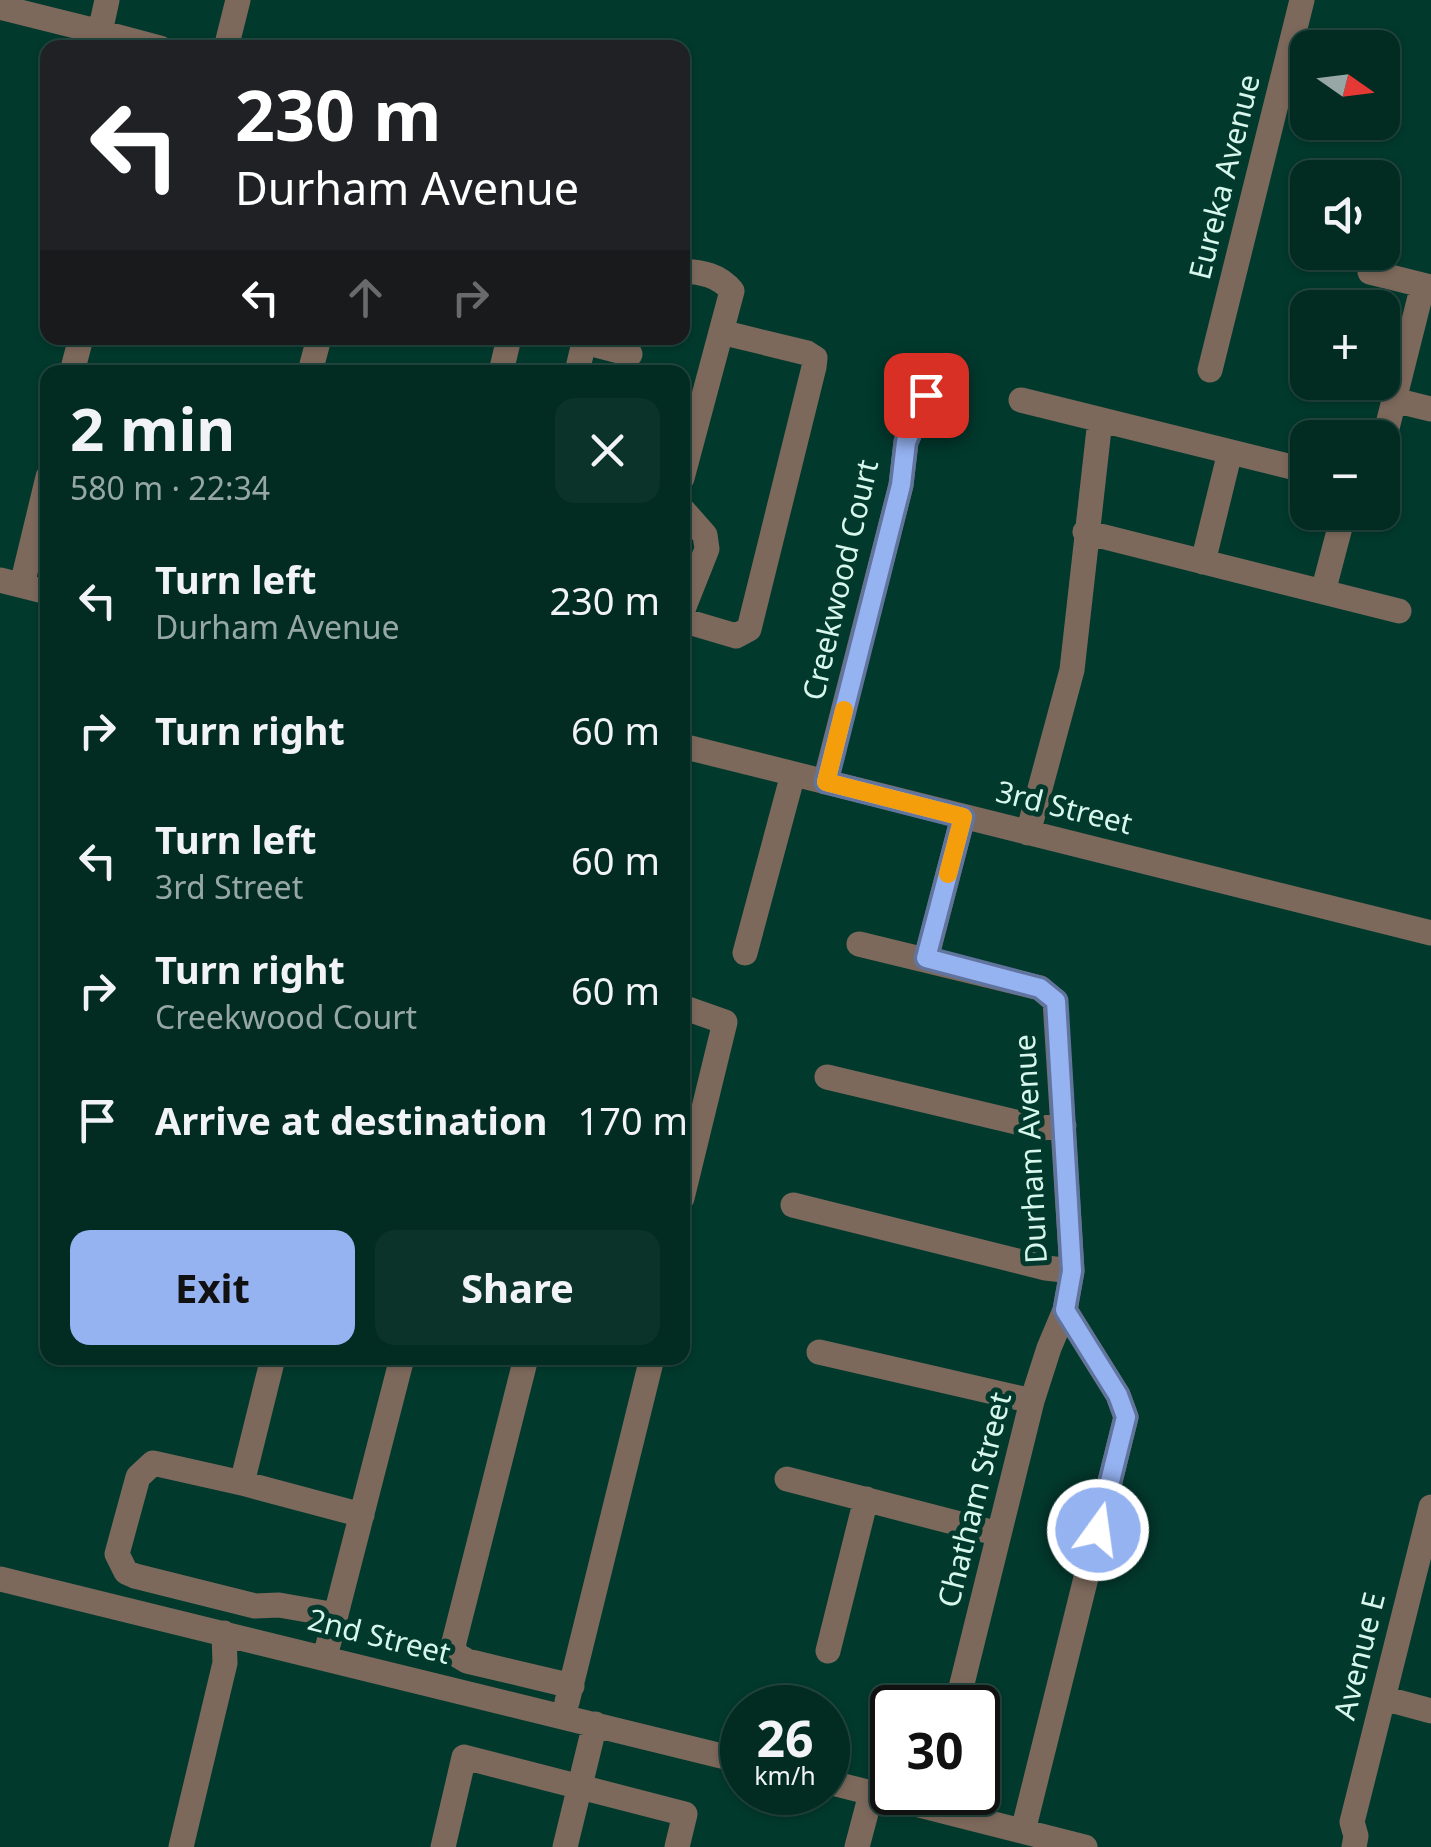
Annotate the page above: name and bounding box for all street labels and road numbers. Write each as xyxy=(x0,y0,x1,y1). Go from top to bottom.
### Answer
street label: Eureka Avenue xyxy=(1178,70,1269,283)
street label: Creekwood Court xyxy=(792,455,887,704)
street label: 3rd Street xyxy=(992,770,1137,843)
street label: Durham Avenue xyxy=(1003,1033,1056,1265)
street label: Chatham Street xyxy=(927,1388,1020,1611)
street label: Avenue E xyxy=(1323,1588,1394,1724)
street label: 2nd Street xyxy=(304,1598,455,1673)

